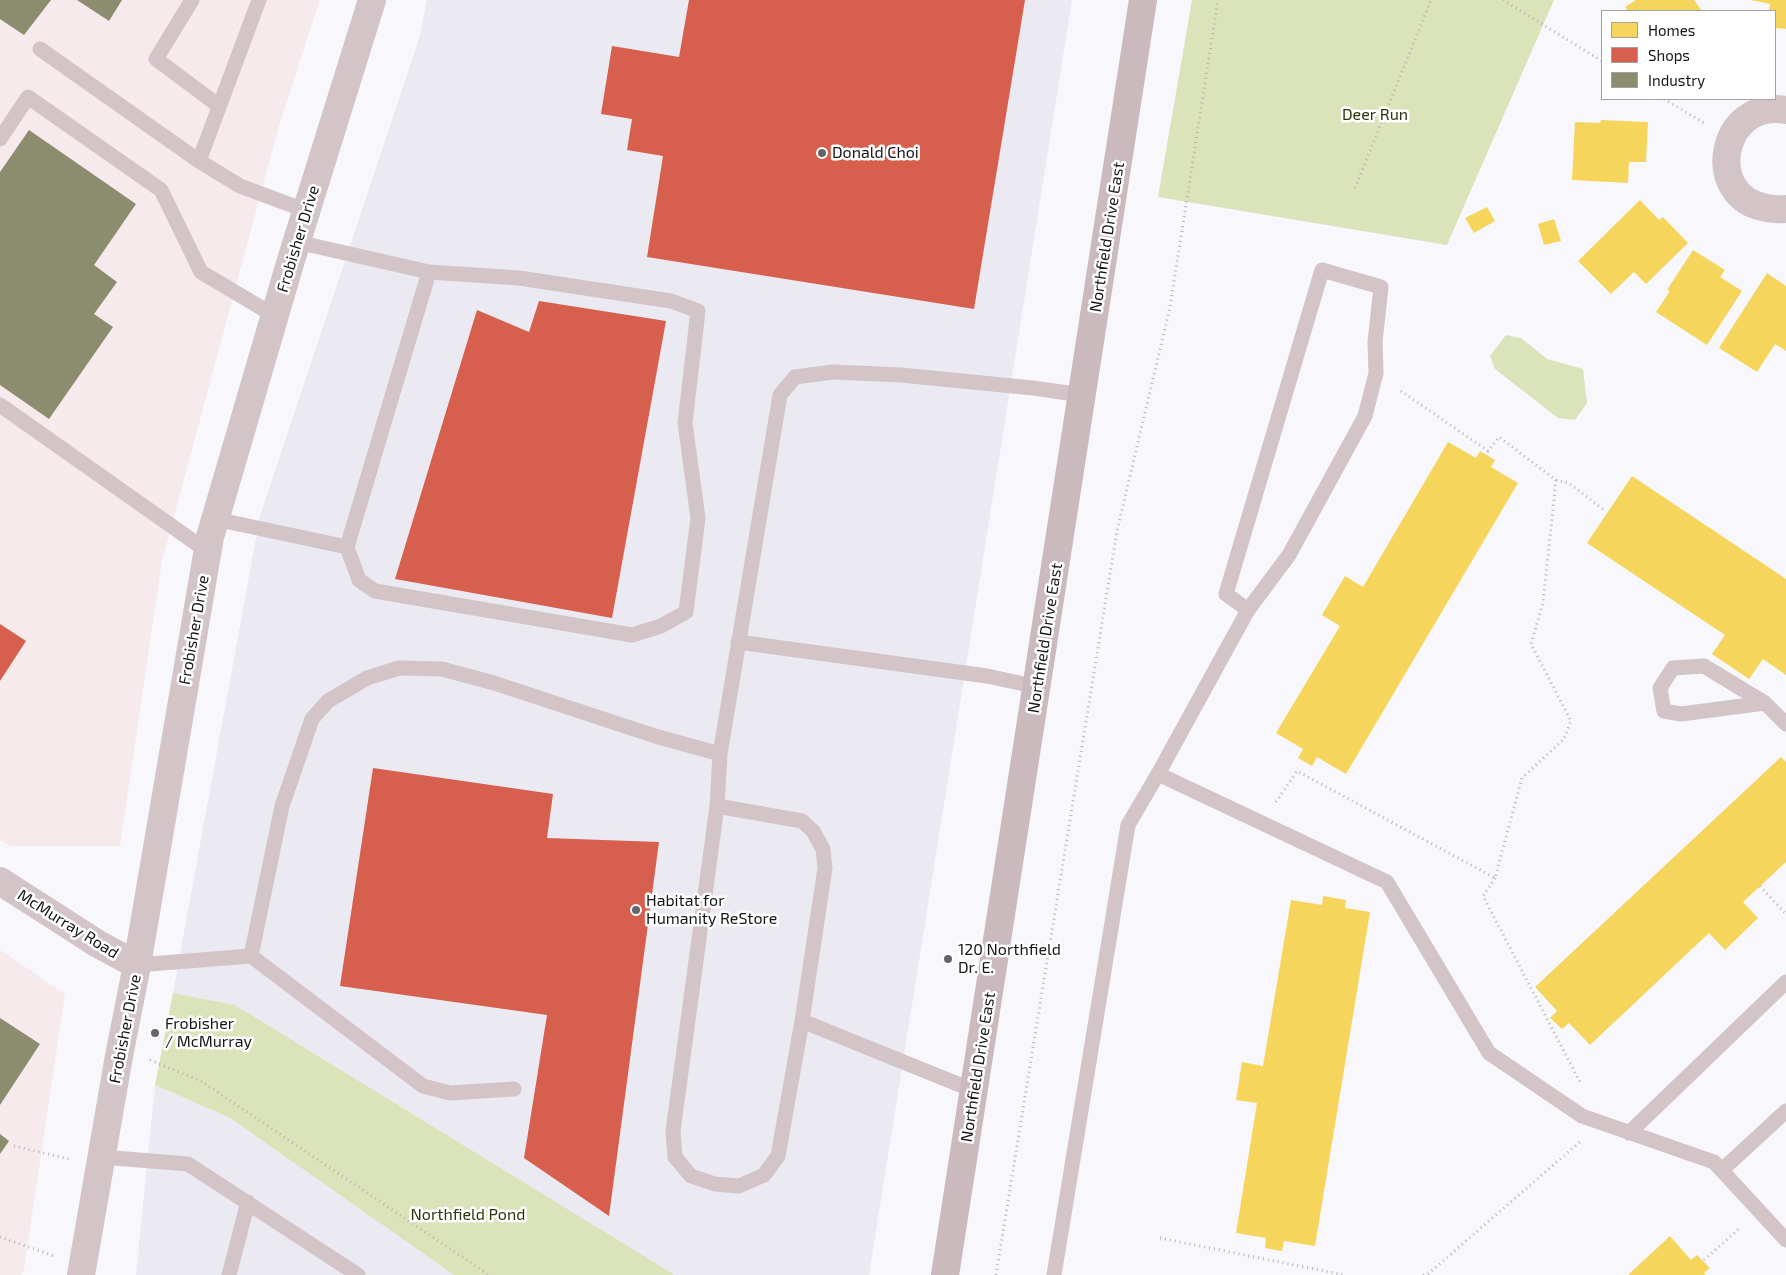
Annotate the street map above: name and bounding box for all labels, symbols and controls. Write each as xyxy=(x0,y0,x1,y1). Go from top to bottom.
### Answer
legend xyxy=(1601,10,1776,100)
text: Homes xyxy=(1648,21,1695,39)
text: Shops xyxy=(1648,46,1690,64)
text: Industry xyxy=(1648,71,1705,89)
park label: Deer Run xyxy=(1342,105,1408,125)
place label: Donald Choi xyxy=(832,143,919,163)
marker: Donald Choi xyxy=(816,147,828,159)
street label: Northfield Drive East xyxy=(1086,161,1128,313)
street label: Frobisher Drive xyxy=(273,183,323,295)
street label: Northfield Drive East xyxy=(1024,562,1066,714)
street label: Frobisher Drive xyxy=(175,574,213,686)
street label: McMurray Road xyxy=(14,885,122,963)
place label: Habitat for Humanity ReStore xyxy=(646,891,777,929)
marker: Habitat for Humanity ReStore xyxy=(630,904,642,916)
place label: 120 Northfield Dr. E. xyxy=(958,940,1061,978)
marker: 120 Northfield Dr. E. xyxy=(942,953,954,965)
street label: Frobisher Drive xyxy=(105,973,145,1085)
street label: Northfield Drive East xyxy=(957,991,999,1143)
place label: Frobisher / McMurray xyxy=(165,1014,252,1052)
marker: Frobisher / McMurray xyxy=(149,1027,161,1039)
park label: Northfield Pond xyxy=(411,1205,525,1225)

